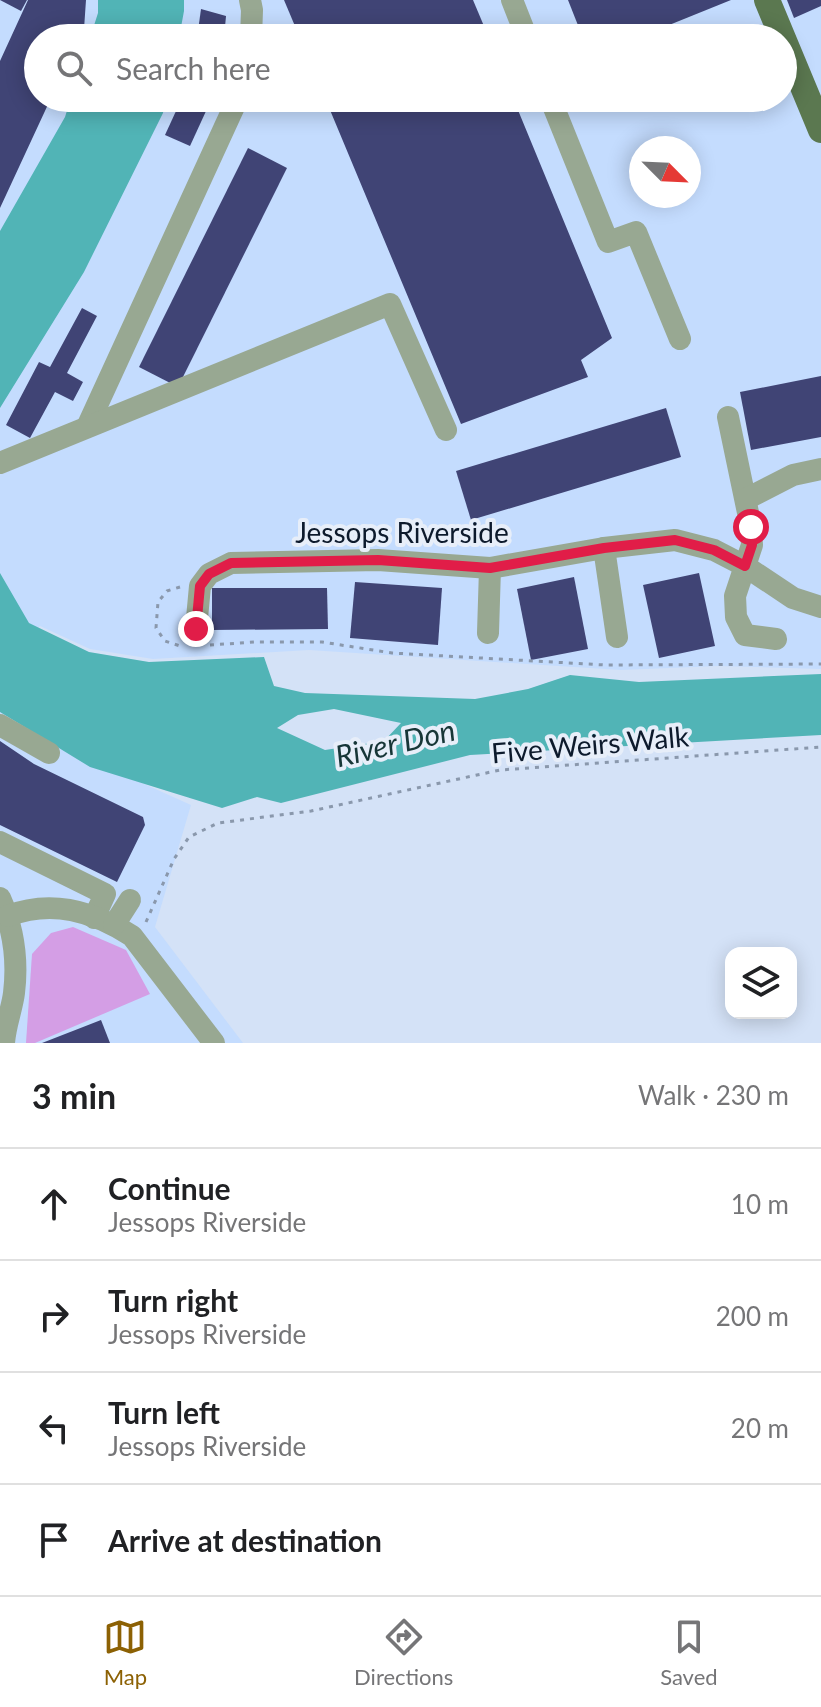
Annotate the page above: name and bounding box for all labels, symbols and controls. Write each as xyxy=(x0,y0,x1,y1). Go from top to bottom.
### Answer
search box xyxy=(24,24,797,112)
icon: search xyxy=(52,46,96,90)
text: Search here xyxy=(116,50,271,86)
north arrow xyxy=(629,136,701,208)
route start xyxy=(733,509,769,545)
street label: Jessops Riverside xyxy=(295,515,509,549)
route end xyxy=(178,611,214,647)
water label: River Don xyxy=(332,711,458,773)
street label: Five Weirs Walk xyxy=(490,718,691,770)
map controls xyxy=(725,947,797,1019)
button: layers xyxy=(725,947,797,1019)
text: 3 min xyxy=(32,1075,116,1116)
text: Walk · 230 m xyxy=(638,1079,789,1111)
text: Continue xyxy=(108,1170,231,1206)
icon: ahead xyxy=(32,1182,76,1226)
text: 10 m xyxy=(731,1188,789,1220)
text: Jessops Riverside xyxy=(108,1206,306,1238)
text: Turn right xyxy=(108,1282,238,1318)
icon: right xyxy=(32,1294,76,1338)
text: 200 m xyxy=(716,1300,789,1332)
text: Jessops Riverside xyxy=(108,1318,306,1350)
text: Turn left xyxy=(108,1394,220,1430)
icon: left xyxy=(32,1406,76,1450)
text: 20 m xyxy=(731,1412,789,1444)
text: Jessops Riverside xyxy=(108,1430,306,1462)
icon: arrive xyxy=(32,1518,76,1562)
text: Arrive at destination xyxy=(108,1522,382,1558)
tab: Map xyxy=(103,1615,147,1690)
tab: Directions xyxy=(354,1615,453,1690)
tab: Saved xyxy=(660,1615,718,1690)

